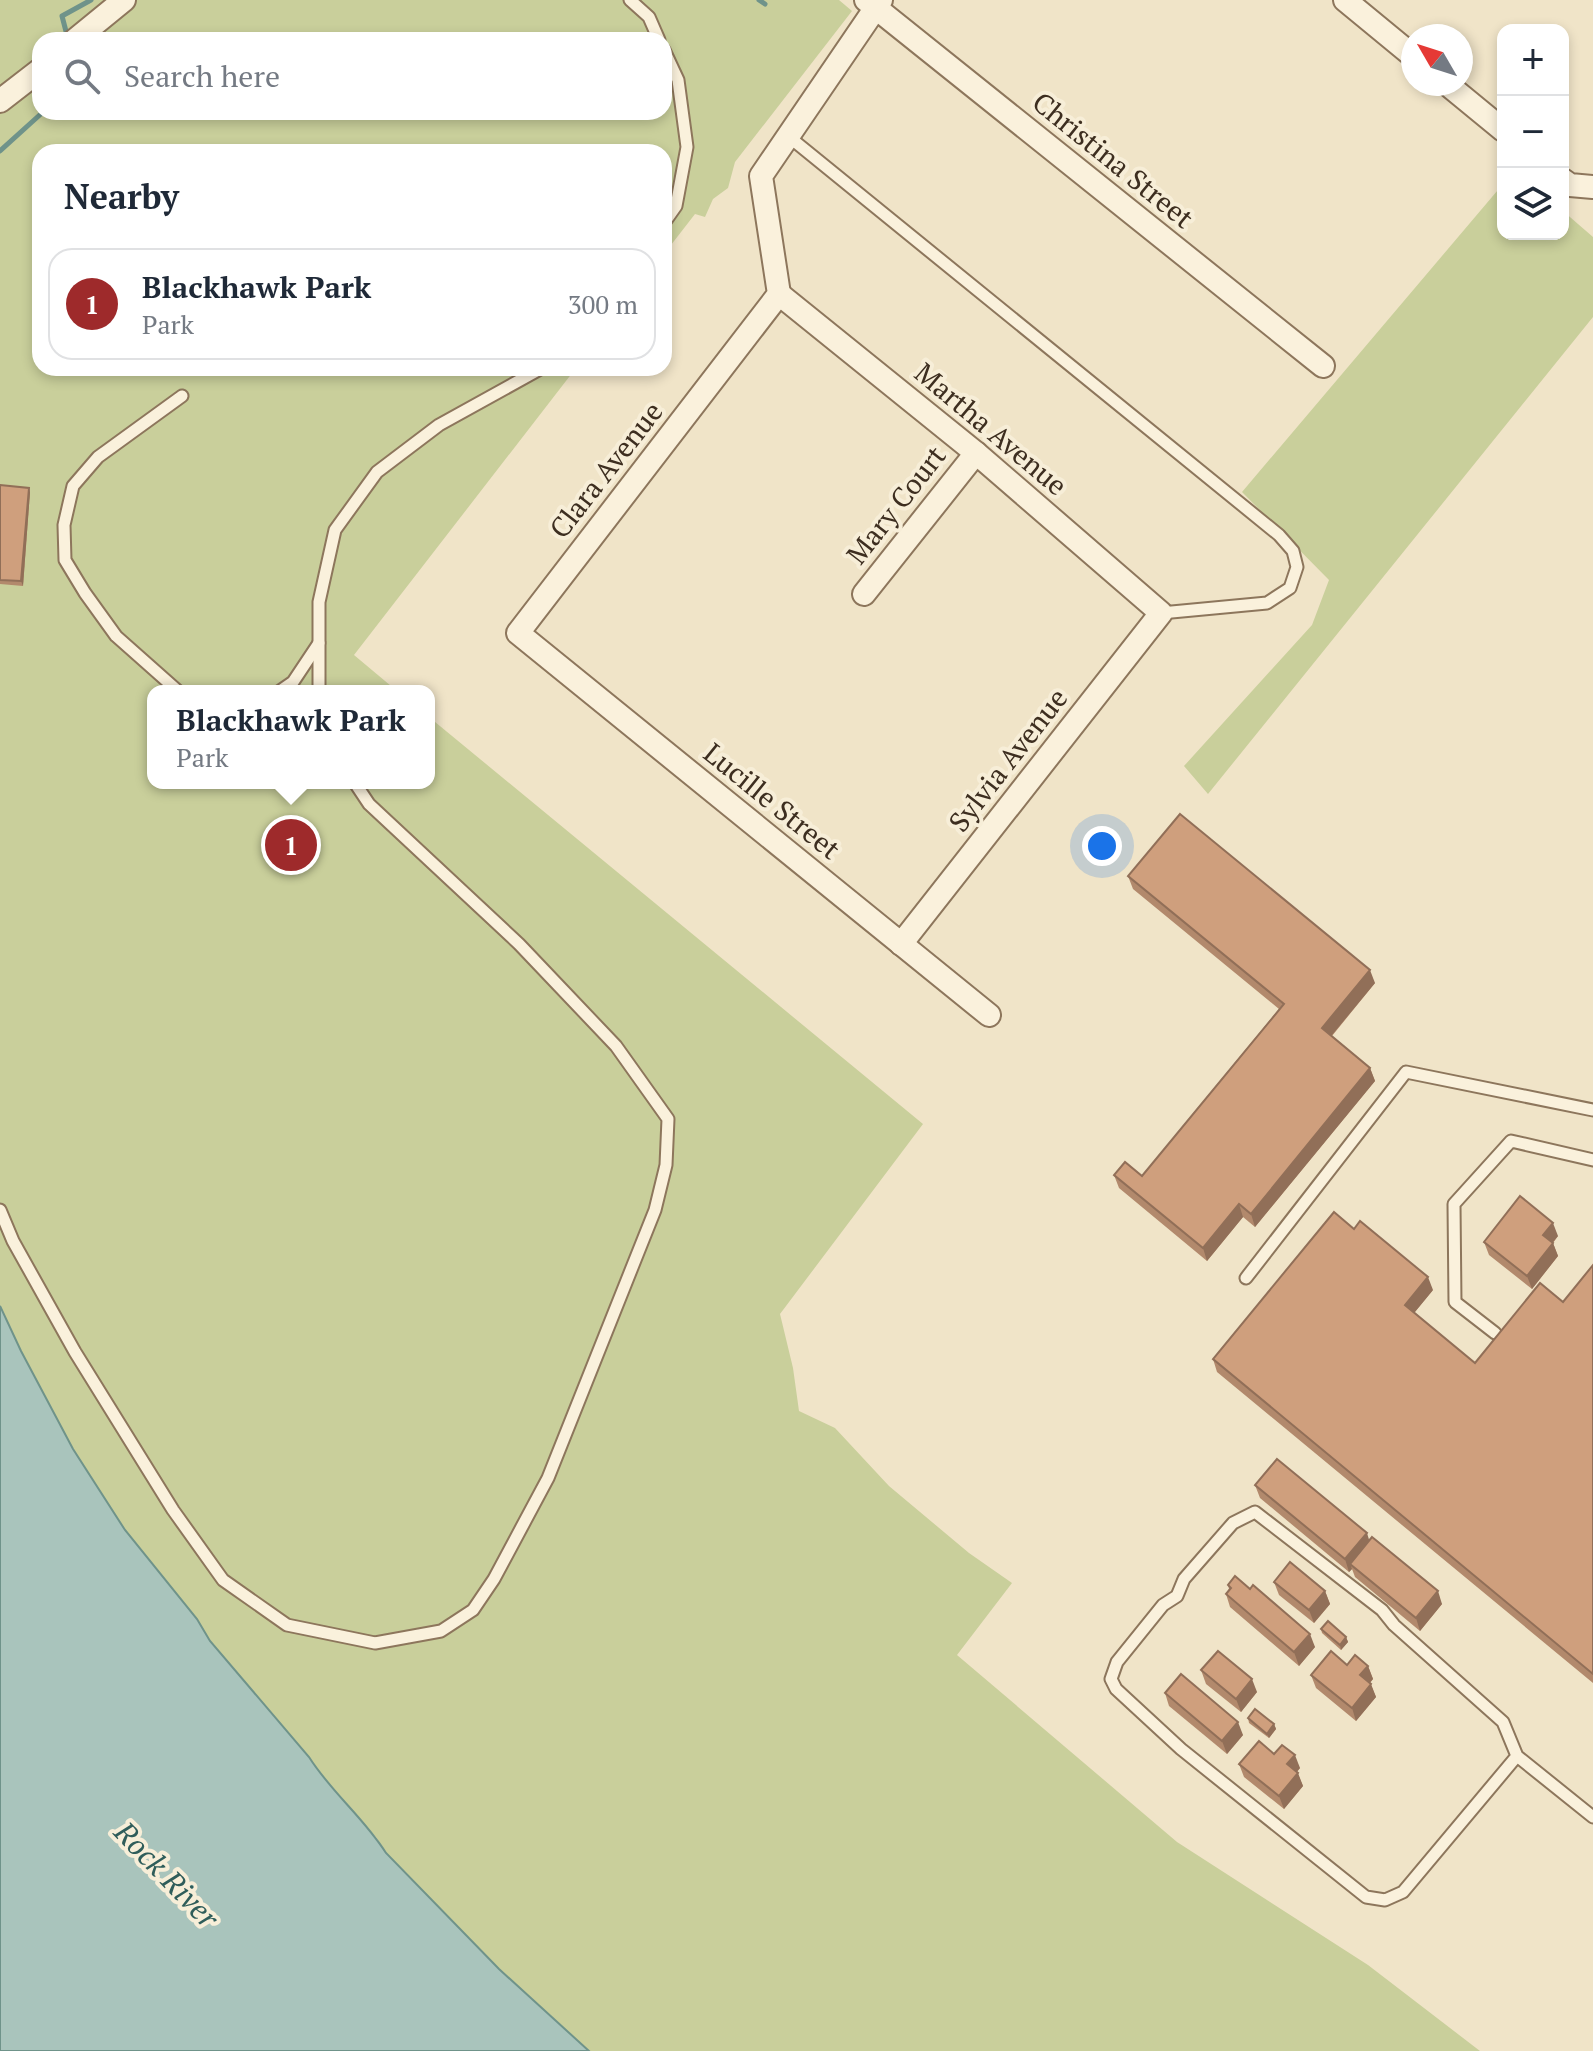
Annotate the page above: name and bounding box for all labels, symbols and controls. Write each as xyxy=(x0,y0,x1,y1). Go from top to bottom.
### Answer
north arrow xyxy=(1401,24,1473,96)
map controls xyxy=(1497,24,1569,240)
button: + xyxy=(1497,24,1569,96)
search box xyxy=(32,32,672,120)
icon: search xyxy=(60,54,104,98)
text: Search here xyxy=(124,56,280,96)
street label: Christina Street xyxy=(1025,83,1202,236)
button: − xyxy=(1497,96,1569,168)
button: layers xyxy=(1497,168,1569,240)
text: Nearby xyxy=(64,174,179,219)
text: Blackhawk Park xyxy=(142,267,371,307)
text: 1 xyxy=(85,287,99,321)
text: 300 m xyxy=(568,287,638,321)
text: Park xyxy=(142,307,194,341)
street label: Martha Avenue xyxy=(907,354,1075,503)
street label: Clara Avenue xyxy=(541,394,670,545)
street label: Mary Court xyxy=(838,437,954,572)
street label: Sylvia Avenue xyxy=(940,680,1075,839)
popup xyxy=(147,685,435,789)
text: Blackhawk Park xyxy=(176,700,406,740)
street label: Lucille Street xyxy=(696,734,849,867)
text: Park xyxy=(176,740,228,774)
pin: 1 xyxy=(265,815,317,875)
your location xyxy=(1082,826,1122,866)
water label: Rock River xyxy=(105,1812,229,1937)

